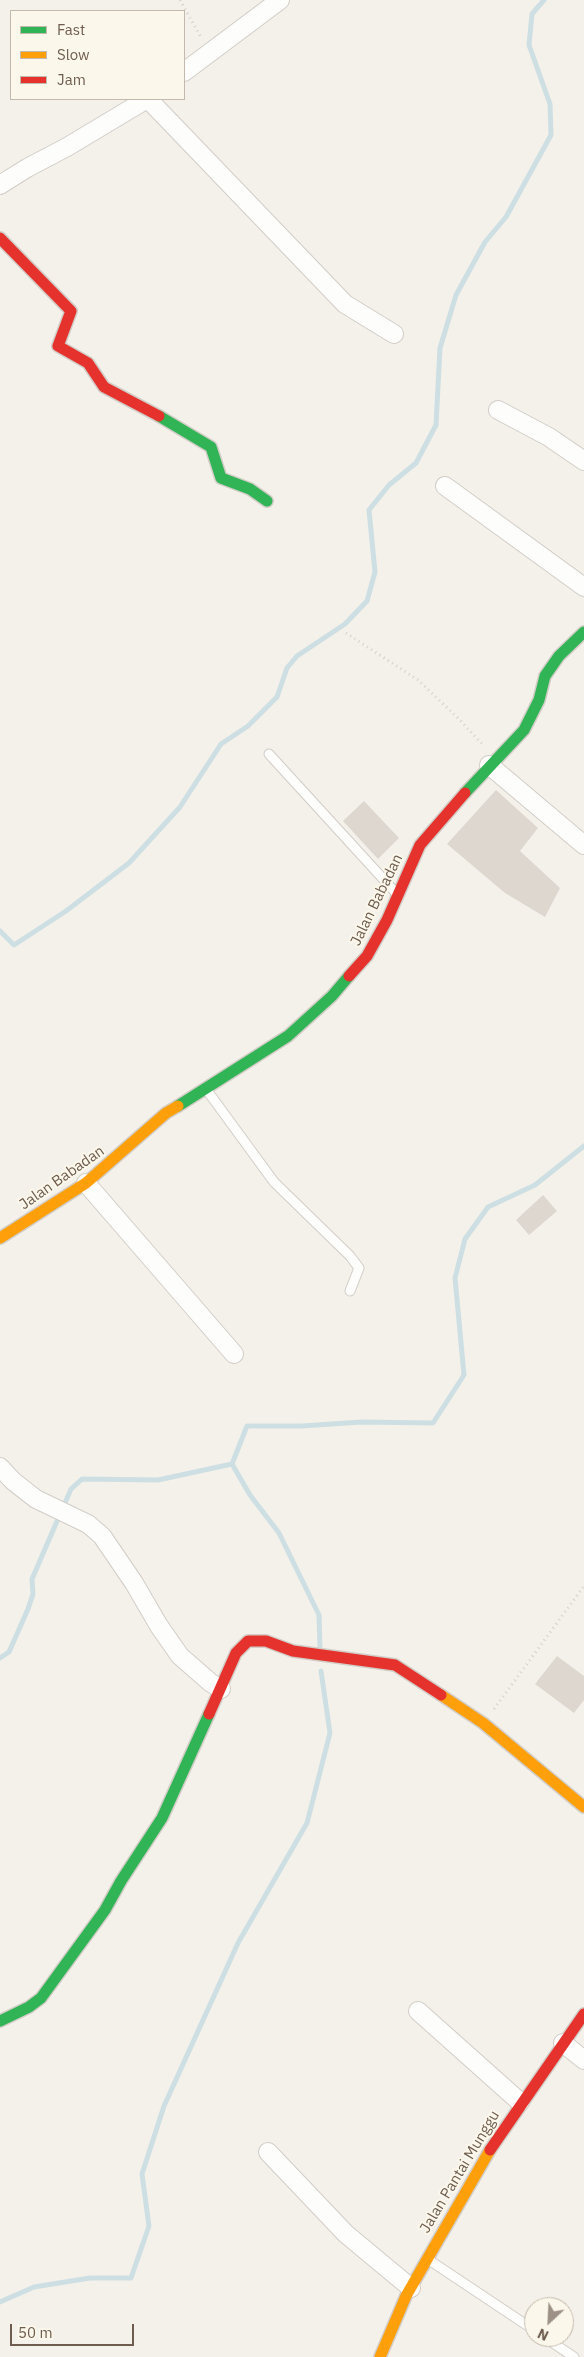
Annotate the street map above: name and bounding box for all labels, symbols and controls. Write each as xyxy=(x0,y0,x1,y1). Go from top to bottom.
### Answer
legend xyxy=(10,10,185,100)
text: Fast xyxy=(57,20,85,39)
text: Slow xyxy=(57,45,90,64)
text: Jam xyxy=(57,70,86,89)
street label: Jalan Babadan xyxy=(347,851,407,949)
street label: Jalan Babadan xyxy=(16,1142,108,1214)
street label: Jalan Pantai Munggu xyxy=(416,2108,504,2236)
north arrow xyxy=(524,2297,574,2347)
scale bar xyxy=(12,2314,136,2346)
text: 50 m xyxy=(18,2323,53,2342)
text: N xyxy=(535,2324,551,2345)

